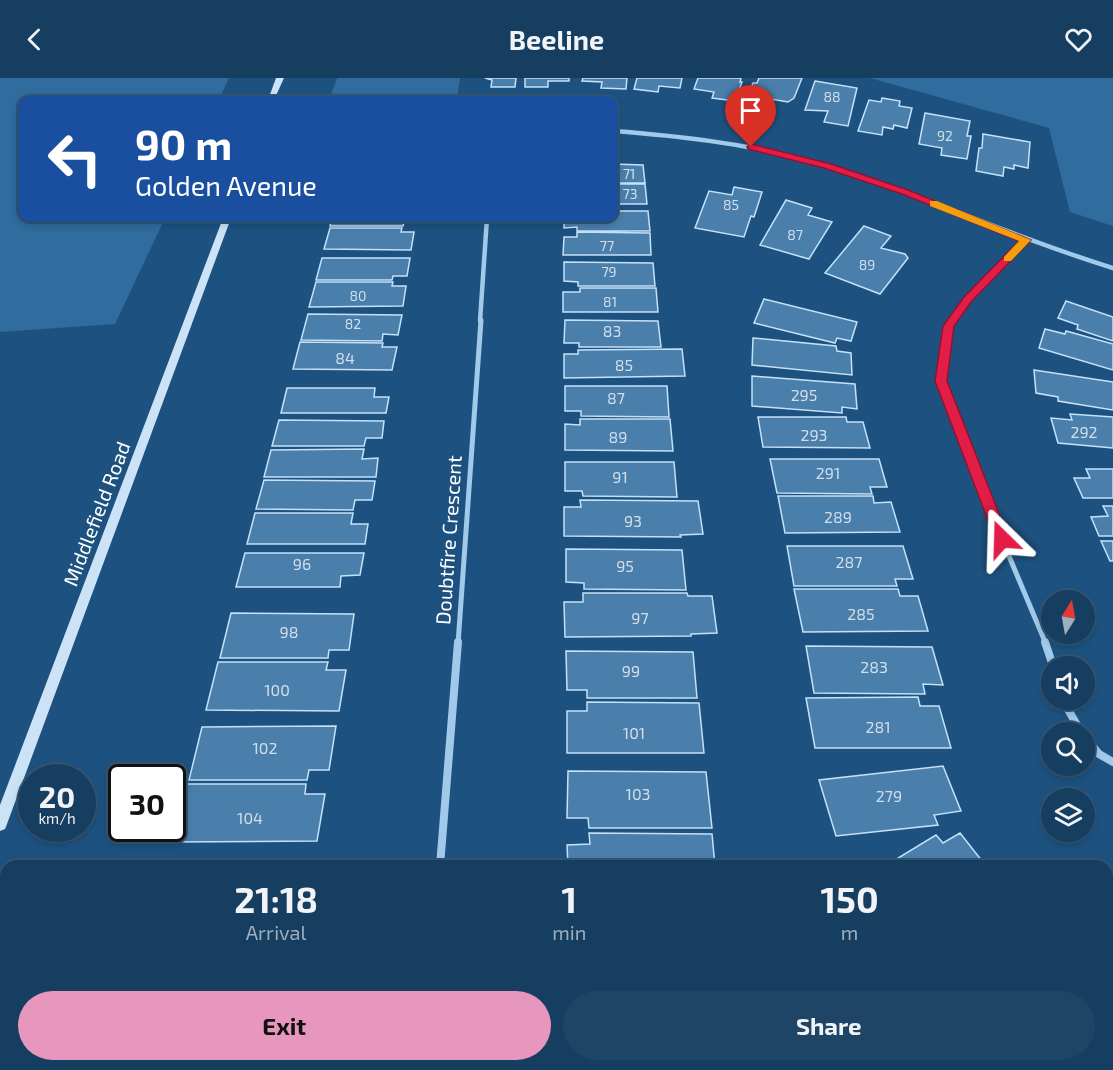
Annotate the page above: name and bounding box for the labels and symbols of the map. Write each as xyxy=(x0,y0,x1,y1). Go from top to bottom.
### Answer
pin xyxy=(725,85,776,147)
house number: 88 xyxy=(824,88,841,105)
house number: 92 xyxy=(937,127,953,144)
house number: 71 xyxy=(623,165,635,182)
house number: 73 xyxy=(623,185,637,202)
house number: 85 xyxy=(723,196,739,213)
house number: 87 xyxy=(787,226,803,243)
house number: 77 xyxy=(600,237,614,254)
house number: 89 xyxy=(859,256,875,273)
house number: 79 xyxy=(601,263,617,280)
house number: 80 xyxy=(350,287,366,304)
house number: 81 xyxy=(603,293,617,310)
house number: 82 xyxy=(345,315,361,332)
house number: 83 xyxy=(603,321,621,340)
house number: 84 xyxy=(335,348,355,367)
house number: 85 xyxy=(615,355,633,374)
house number: 295 xyxy=(791,385,817,404)
house number: 87 xyxy=(607,388,625,407)
house number: 292 xyxy=(1070,422,1098,441)
house number: 293 xyxy=(800,425,828,444)
house number: 89 xyxy=(609,427,627,446)
street label: Middlefield Road xyxy=(57,438,135,589)
street label: Doubtfire Crescent xyxy=(430,454,466,625)
house number: 291 xyxy=(816,463,840,482)
house number: 91 xyxy=(612,467,628,486)
house number: 289 xyxy=(824,507,852,526)
position arrow xyxy=(970,507,1034,571)
house number: 93 xyxy=(624,511,642,530)
house number: 287 xyxy=(836,552,862,571)
house number: 96 xyxy=(293,554,311,573)
house number: 95 xyxy=(616,556,634,575)
north arrow xyxy=(1041,590,1095,644)
house number: 285 xyxy=(847,604,875,623)
house number: 97 xyxy=(631,608,649,627)
house number: 98 xyxy=(280,622,298,641)
house number: 283 xyxy=(860,657,888,676)
house number: 99 xyxy=(622,661,640,680)
house number: 100 xyxy=(264,680,290,699)
house number: 281 xyxy=(865,717,891,736)
house number: 101 xyxy=(623,723,645,742)
house number: 102 xyxy=(252,738,278,757)
speed limit sign: 30 xyxy=(108,764,186,842)
house number: 103 xyxy=(626,784,650,803)
house number: 279 xyxy=(876,786,902,805)
house number: 104 xyxy=(237,808,263,827)

